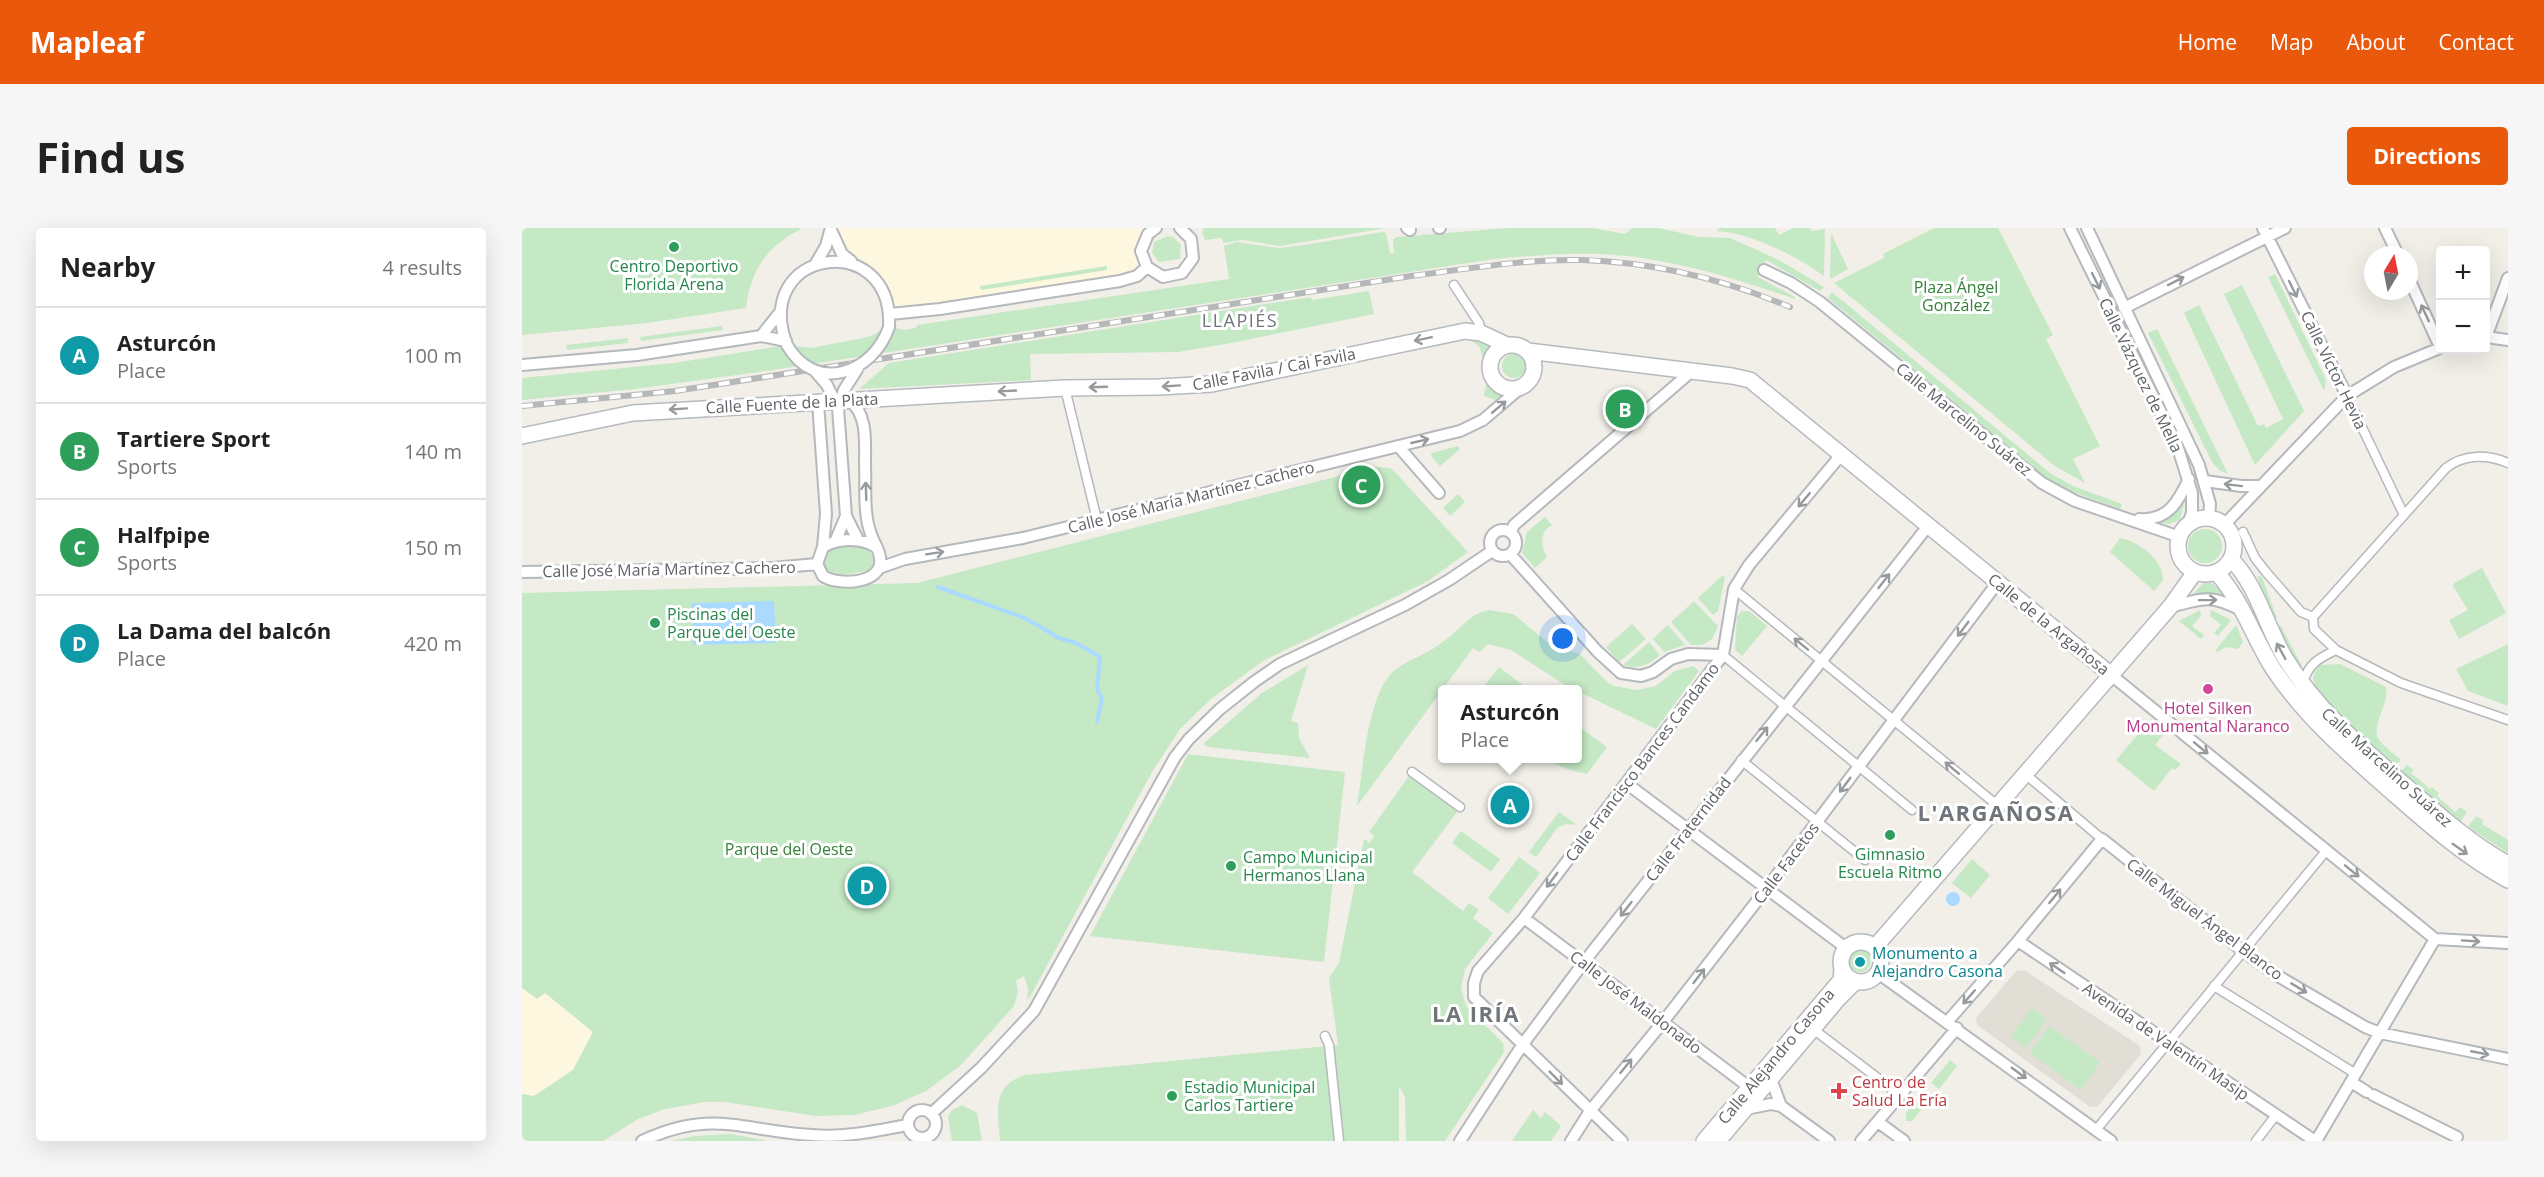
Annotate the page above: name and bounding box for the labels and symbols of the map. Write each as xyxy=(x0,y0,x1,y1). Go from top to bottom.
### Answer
marker: Centro Deportivo Florida Arena xyxy=(667,240,681,254)
north arrow xyxy=(2364,246,2418,300)
place label: Centro Deportivo Florida Arena xyxy=(610,255,738,295)
one-way arrow xyxy=(2091,271,2102,289)
one-way arrow xyxy=(2167,275,2185,287)
park label: Plaza Ángel González xyxy=(1914,276,1998,316)
one-way arrow xyxy=(2288,279,2300,297)
street label: Calle Vázquez de Mella xyxy=(2094,294,2188,456)
one-way arrow xyxy=(2418,305,2430,323)
street label: Calle Víctor Hevia xyxy=(2296,307,2372,433)
district label: LLAPIÉS xyxy=(1202,308,1278,332)
one-way arrow xyxy=(1414,334,1433,345)
street label: Calle Favila / Cai Favila xyxy=(1191,342,1357,396)
street label: Calle Marcelino Suárez xyxy=(1891,357,2037,481)
one-way arrow xyxy=(1088,381,1108,392)
one-way arrow xyxy=(1162,381,1182,392)
one-way arrow xyxy=(997,385,1017,396)
pin: B xyxy=(1606,386,1644,432)
street label: Calle Fuente de la Plata xyxy=(705,387,879,419)
one-way arrow xyxy=(1491,401,1507,414)
one-way arrow xyxy=(668,404,688,415)
one-way arrow xyxy=(1411,434,1430,446)
street label: Calle José María Martínez Cachero xyxy=(1065,456,1317,538)
pin: C xyxy=(1342,462,1380,508)
one-way arrow xyxy=(2224,479,2243,490)
one-way arrow xyxy=(861,482,872,502)
one-way arrow xyxy=(1797,492,1810,508)
one-way arrow xyxy=(925,547,945,558)
street label: Calle José María Martínez Cachero xyxy=(542,556,796,582)
street label: Calle de la Argañosa xyxy=(1984,568,2114,680)
one-way arrow xyxy=(1878,574,1891,590)
one-way arrow xyxy=(2197,594,2217,605)
place label: Piscinas del Parque del Oeste xyxy=(667,603,796,643)
marker: Piscinas del Parque del Oeste xyxy=(648,616,662,630)
one-way arrow xyxy=(1956,621,1969,637)
your location xyxy=(1548,624,1577,653)
one-way arrow xyxy=(1794,637,1809,651)
one-way arrow xyxy=(2275,643,2287,660)
street label: Calle Francisco Bances Candamo xyxy=(1560,658,1724,866)
marker: Hotel Silken Monumental Naranco xyxy=(2201,682,2215,696)
place label: Hotel Silken Monumental Naranco xyxy=(2126,697,2290,737)
street label: Calle Marcelino Suárez xyxy=(2317,702,2457,832)
one-way arrow xyxy=(1756,726,1769,742)
one-way arrow xyxy=(2193,742,2209,755)
one-way arrow xyxy=(1944,761,1960,774)
street label: Calle Fraternidad xyxy=(1640,772,1736,886)
one-way arrow xyxy=(1839,776,1851,792)
pin: A xyxy=(1490,782,1530,828)
district label: L'ARGAÑOSA xyxy=(1918,797,2074,827)
street label: Calle Facetos xyxy=(1748,818,1824,908)
marker: Gimnasio Escuela Ritmo xyxy=(1883,828,1897,842)
park label: Parque del Oeste xyxy=(725,838,853,860)
place label: Gimnasio Escuela Ritmo xyxy=(1838,843,1942,883)
one-way arrow xyxy=(2451,843,2467,855)
place label: Campo Municipal Hermanos Llana xyxy=(1243,846,1373,886)
street label: Calle Miguel Ángel Blanco xyxy=(2122,853,2288,985)
marker: Campo Municipal Hermanos Llana xyxy=(1224,859,1238,873)
pin: D xyxy=(848,864,886,908)
one-way arrow xyxy=(2344,865,2360,878)
one-way arrow xyxy=(1546,872,1559,888)
one-way arrow xyxy=(2048,888,2061,904)
one-way arrow xyxy=(1620,901,1633,917)
one-way arrow xyxy=(2461,936,2481,947)
place label: Monumento a Alejandro Casona xyxy=(1872,942,2003,982)
street label: Calle José Maldonado xyxy=(1566,945,1706,1059)
marker: Monumento a Alejandro Casona xyxy=(1853,955,1867,969)
one-way arrow xyxy=(2049,962,2065,974)
one-way arrow xyxy=(1692,968,1705,984)
street label: Avenida de Valentín Masip xyxy=(2078,977,2254,1105)
one-way arrow xyxy=(2290,982,2307,994)
street label: Calle Alejandro Casona xyxy=(1713,983,1839,1129)
one-way arrow xyxy=(1962,989,1976,1004)
district label: LA IRÍA xyxy=(1432,998,1520,1028)
one-way arrow xyxy=(2469,1048,2489,1059)
one-way arrow xyxy=(1619,1059,1632,1075)
one-way arrow xyxy=(2010,1067,2026,1079)
one-way arrow xyxy=(1549,1070,1564,1085)
place label: Centro de Salud La Ería xyxy=(1852,1071,1947,1111)
place label: Estadio Municipal Carlos Tartiere xyxy=(1184,1076,1315,1116)
marker: Centro de Salud La Ería xyxy=(1830,1082,1848,1100)
marker: Estadio Municipal Carlos Tartiere xyxy=(1165,1089,1179,1103)

